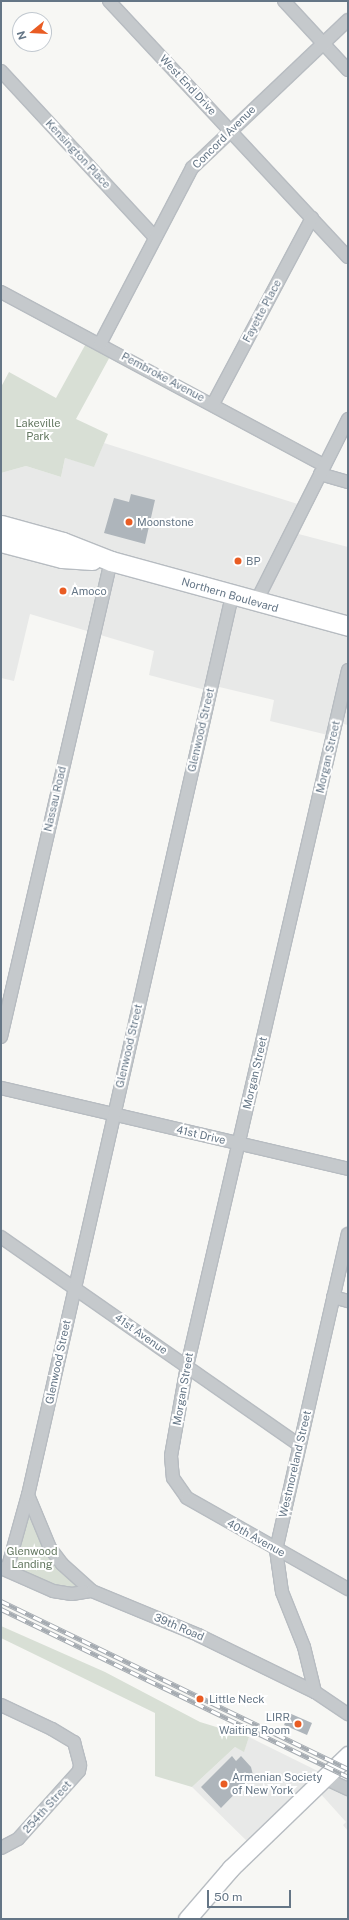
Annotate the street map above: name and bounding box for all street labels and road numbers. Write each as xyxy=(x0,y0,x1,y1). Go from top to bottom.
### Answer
street label: West End Drive xyxy=(157,52,219,118)
street label: Concord Avenue xyxy=(190,103,258,171)
street label: Kensington Place xyxy=(43,117,113,191)
street label: Fayette Place xyxy=(240,277,284,345)
street label: Pembroke Avenue xyxy=(119,350,207,404)
street label: Northern Boulevard xyxy=(180,575,280,615)
street label: Glenwood Street xyxy=(185,687,217,773)
street label: Morgan Street xyxy=(313,720,343,794)
street label: Nassau Road xyxy=(41,765,69,833)
street label: Glenwood Street xyxy=(113,1003,145,1089)
street label: Morgan Street xyxy=(240,1036,270,1110)
street label: 41st Drive xyxy=(175,1123,227,1147)
street label: 41st Avenue xyxy=(112,1311,170,1357)
street label: Glenwood Street xyxy=(43,1319,73,1405)
street label: Morgan Street xyxy=(170,1351,196,1427)
street label: Westmoreland Street xyxy=(276,1409,314,1519)
street label: 40th Avenue xyxy=(224,1517,288,1559)
street label: 39th Road xyxy=(152,1611,206,1643)
street label: 254th Street xyxy=(20,1778,74,1836)

